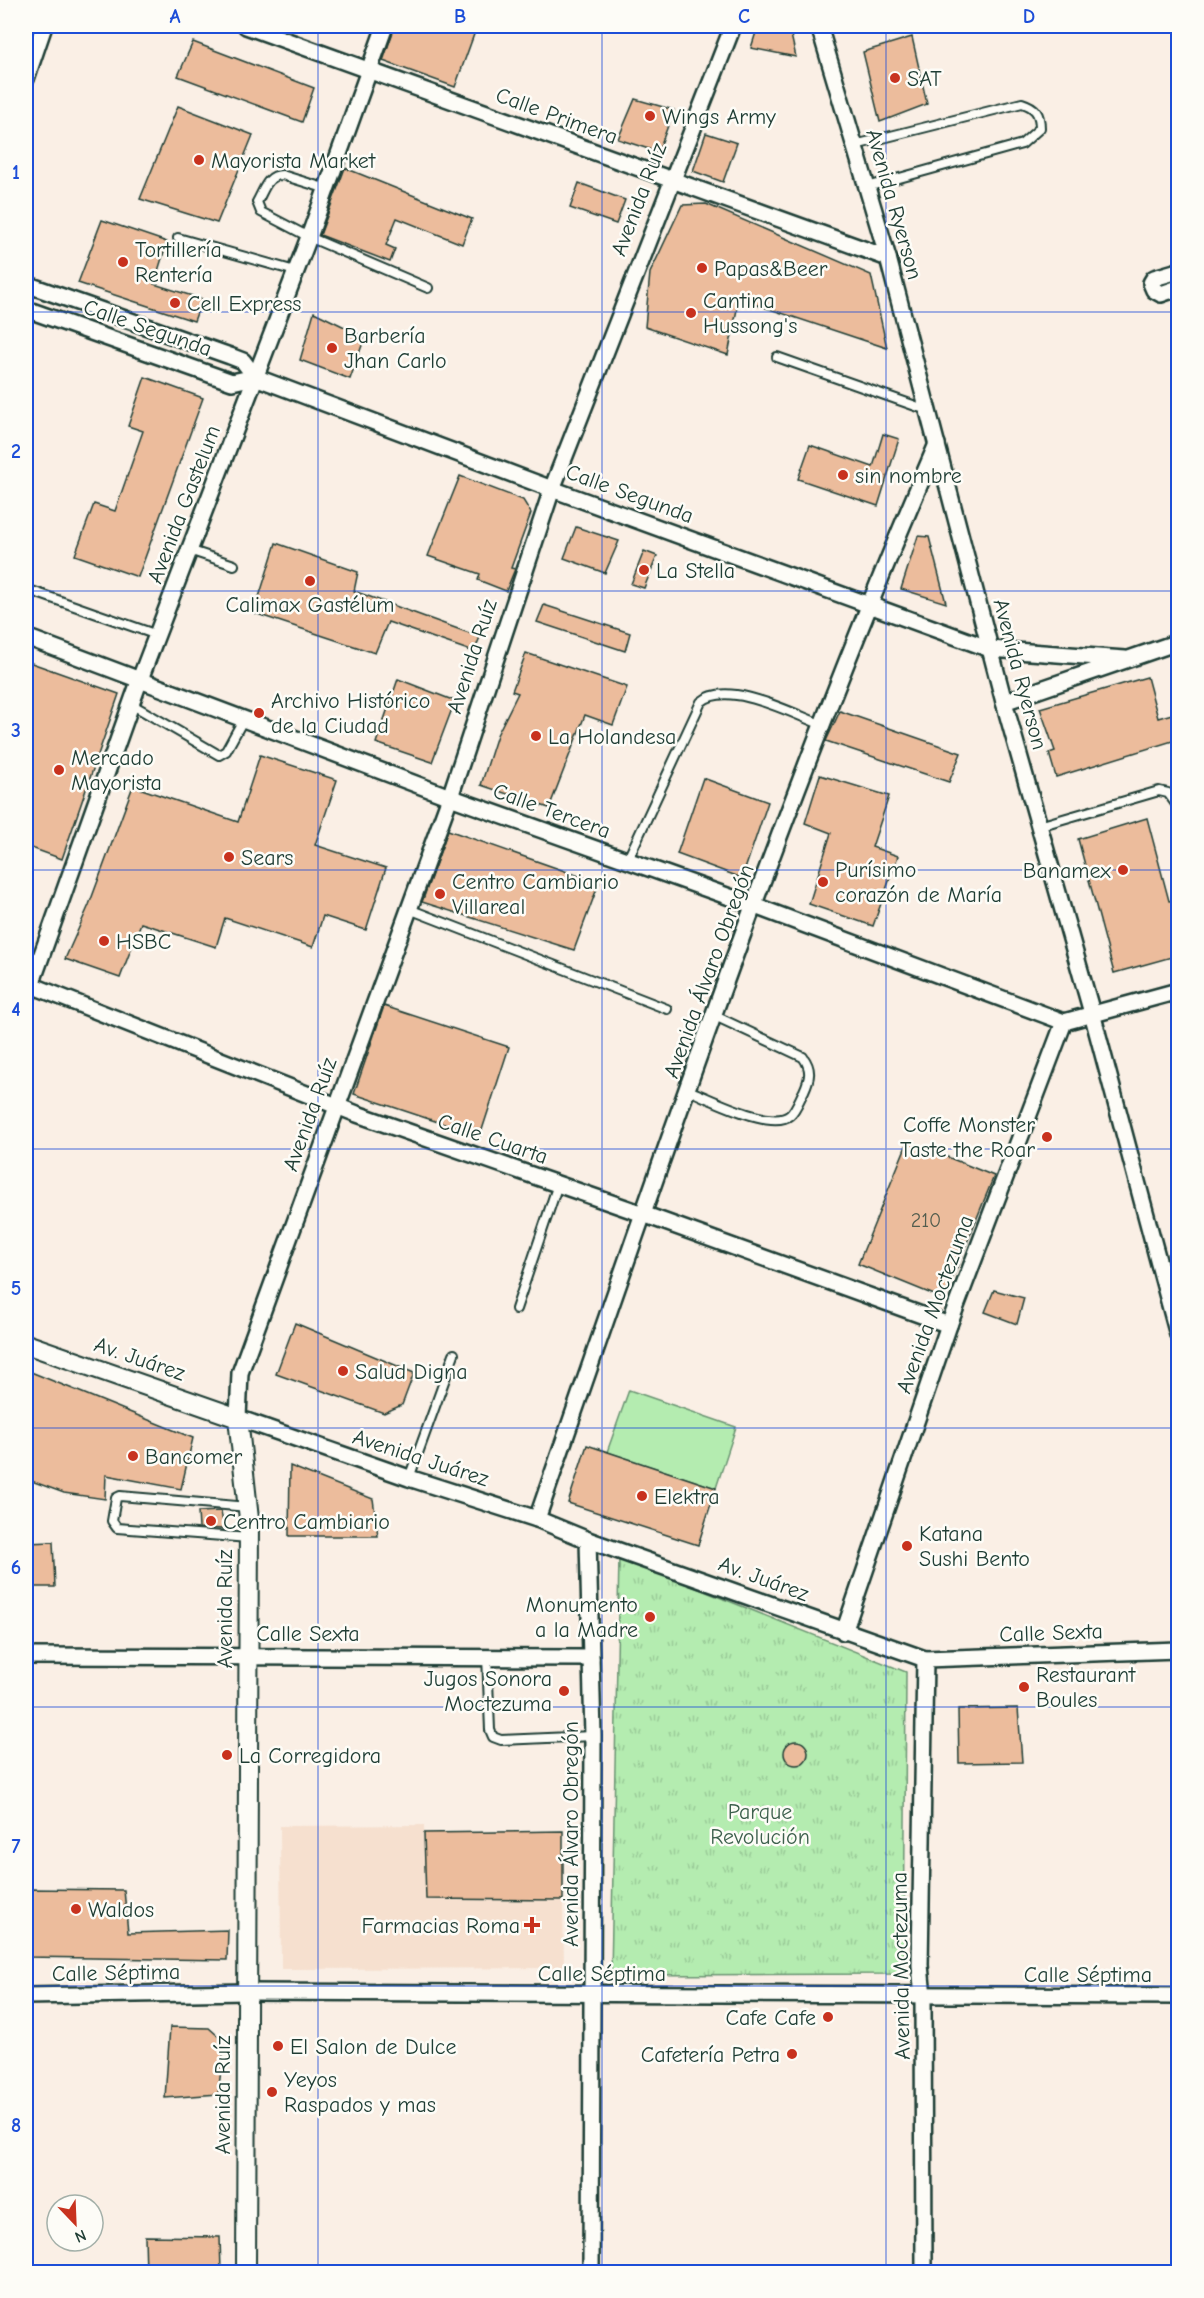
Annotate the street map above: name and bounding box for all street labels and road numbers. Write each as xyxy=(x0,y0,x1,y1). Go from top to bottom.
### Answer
street label: Calle Primera xyxy=(492,82,621,150)
street label: Avenida Ryerson xyxy=(860,126,928,283)
street label: Avenida Ruíz xyxy=(605,139,673,260)
street label: Calle Segunda xyxy=(80,294,215,362)
street label: Avenida Gastelum xyxy=(142,422,226,587)
street label: Calle Segunda xyxy=(562,459,697,529)
street label: Avenida Ruíz xyxy=(441,595,503,717)
street label: Avenida Ryerson xyxy=(987,596,1053,753)
street label: Calle Tercera xyxy=(489,778,614,844)
street label: Avenida Álvaro Obregón xyxy=(658,861,760,1082)
street label: Avenida Ruíz xyxy=(277,1054,343,1175)
street label: Calle Cuarta xyxy=(434,1108,551,1170)
street label: Avenida Moctezuma xyxy=(891,1212,979,1397)
street label: Av. Juárez xyxy=(91,1331,189,1387)
street label: Avenida Juárez xyxy=(349,1424,492,1492)
street label: Avenida Ruíz xyxy=(212,1549,238,1669)
street label: Av. Juárez xyxy=(715,1551,813,1607)
street label: Calle Sexta xyxy=(999,1618,1103,1648)
street label: Calle Sexta xyxy=(256,1621,360,1647)
street label: Avenida Álvaro Obregón xyxy=(558,1721,584,1947)
street label: Avenida Moctezuma xyxy=(886,1872,916,2060)
street label: Calle Séptima xyxy=(52,1959,180,1987)
street label: Calle Séptima xyxy=(538,1961,666,1987)
street label: Calle Séptima xyxy=(1024,1962,1152,1988)
street label: Avenida Ruíz xyxy=(210,2035,236,2155)

